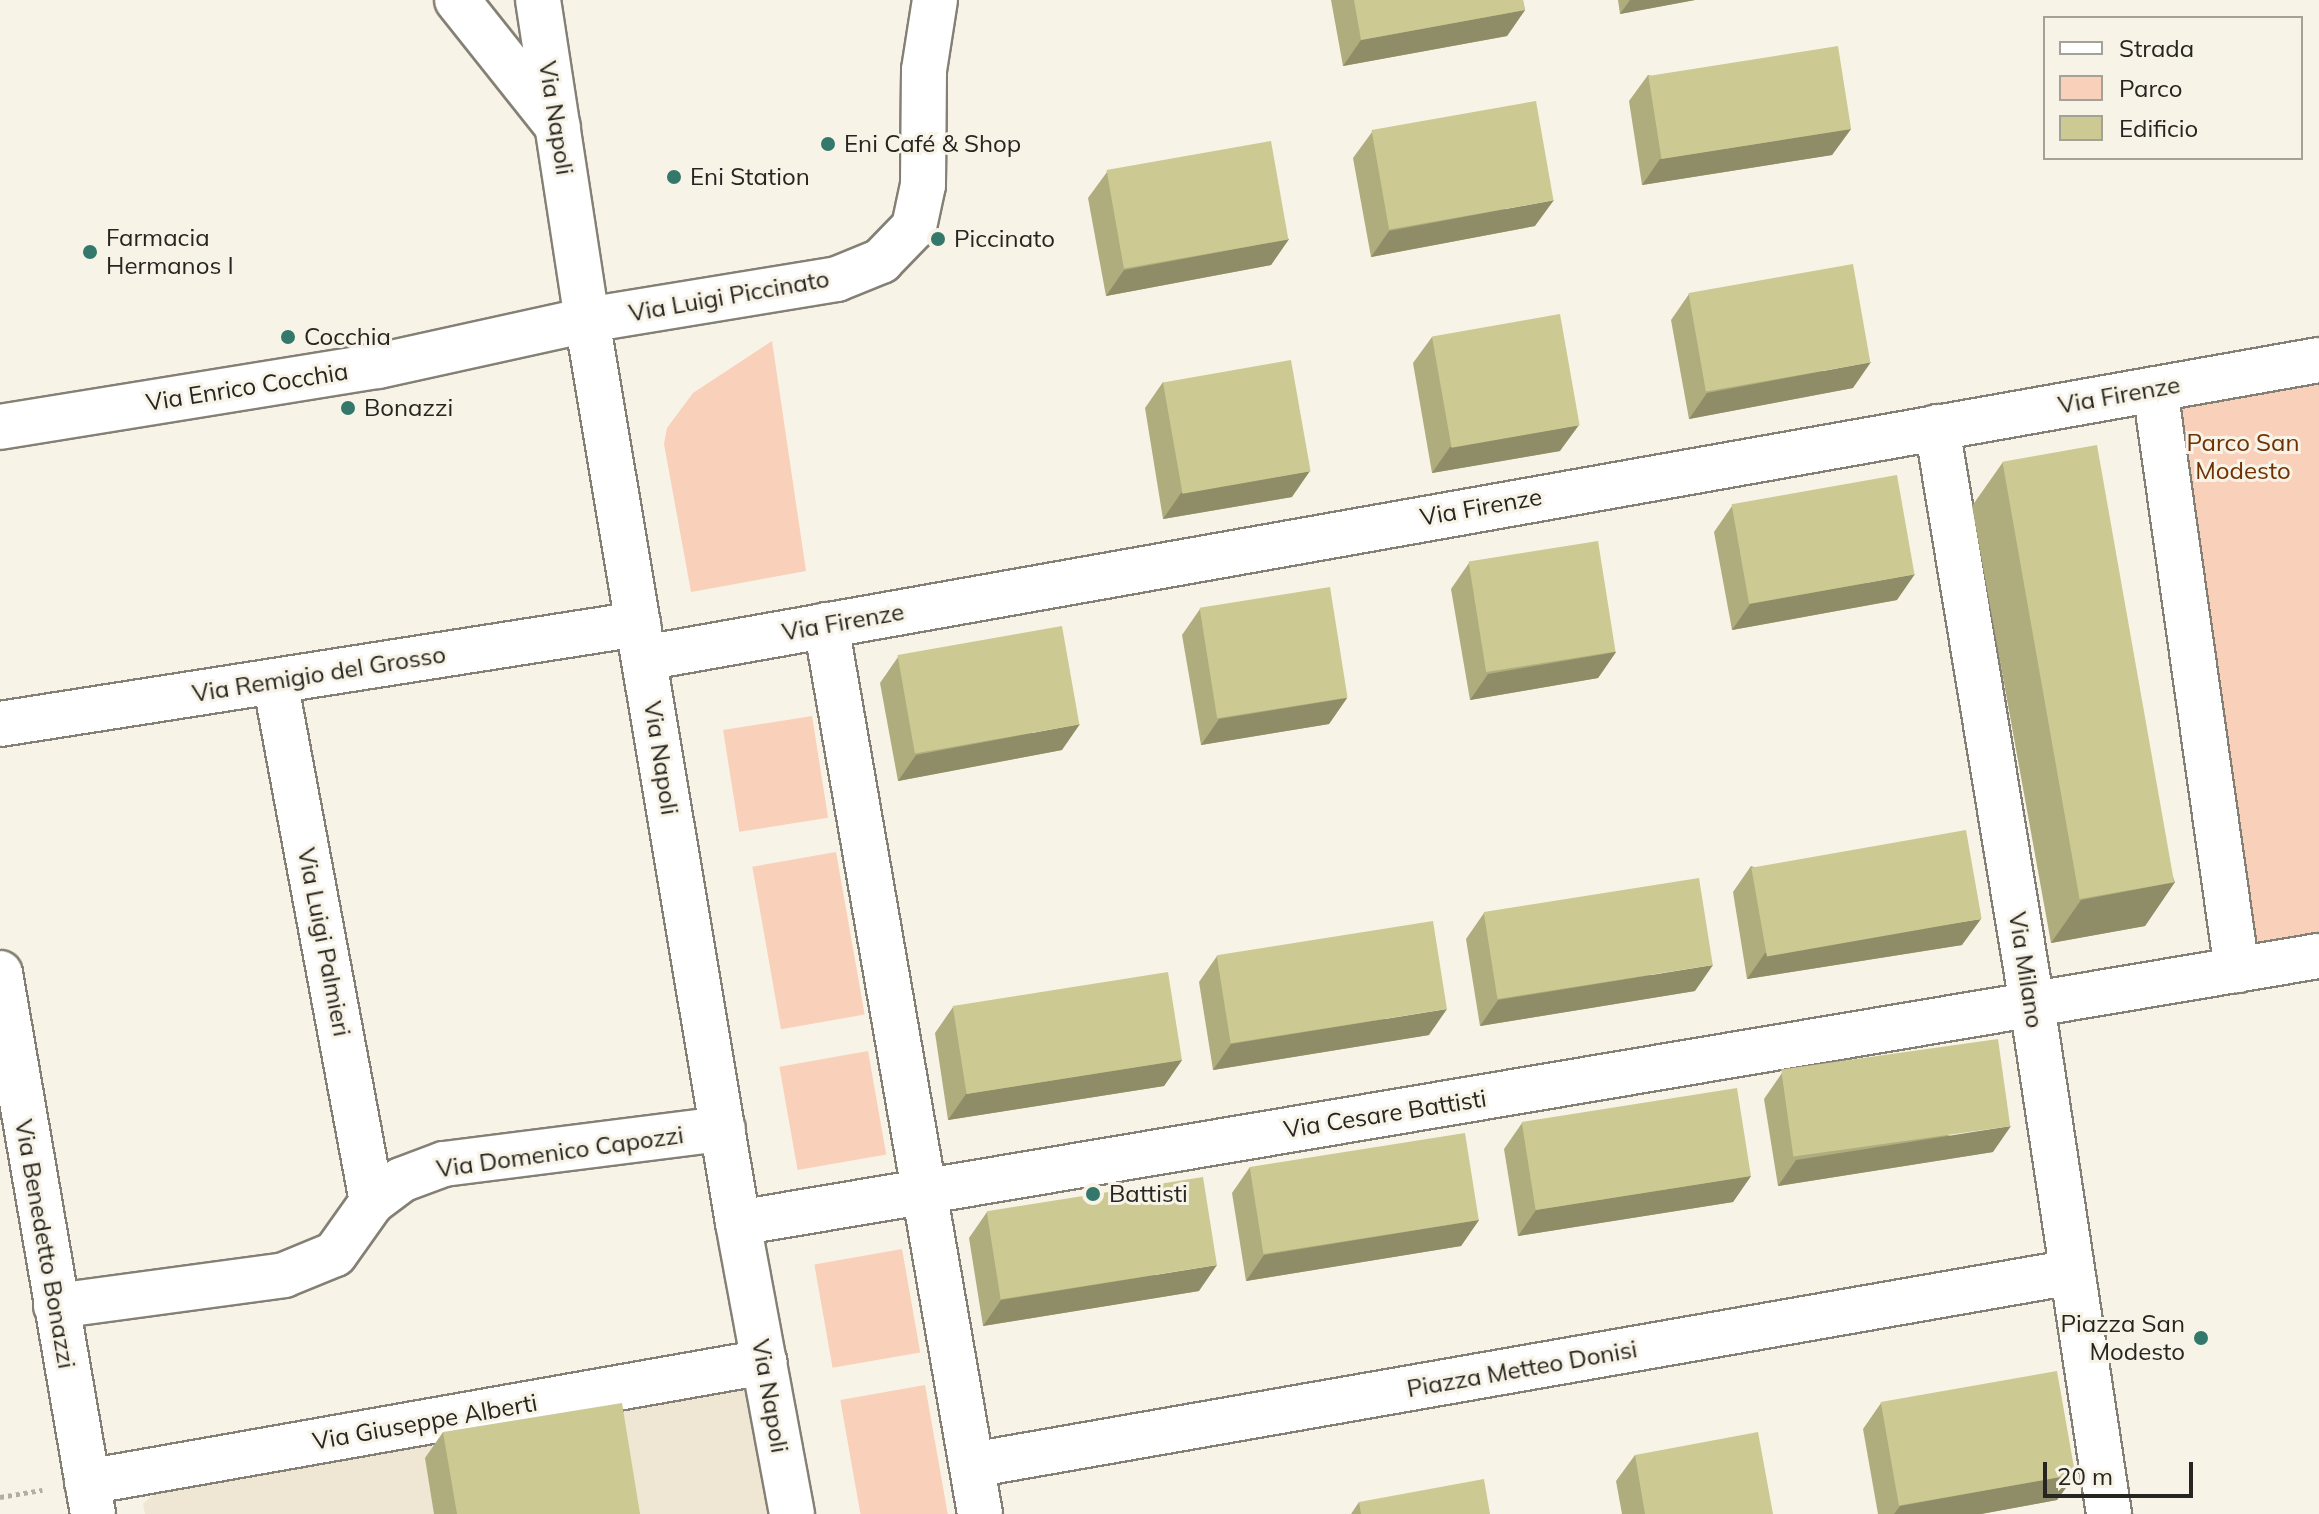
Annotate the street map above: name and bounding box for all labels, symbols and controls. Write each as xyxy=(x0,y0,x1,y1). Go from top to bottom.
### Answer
legend xyxy=(2043,16,2303,160)
text: Strada xyxy=(2119,33,2194,63)
street label: Via Napoli xyxy=(533,59,579,177)
text: Parco xyxy=(2119,73,2182,103)
text: Edificio xyxy=(2119,113,2198,143)
place label: Eni Café & Shop xyxy=(844,130,1021,158)
marker: Eni Café & Shop xyxy=(819,135,837,153)
place label: Eni Station xyxy=(690,163,810,191)
marker: Eni Station xyxy=(665,168,683,186)
place label: Farmacia Hermanos I xyxy=(106,224,234,280)
place label: Piccinato xyxy=(954,225,1055,253)
marker: Piccinato xyxy=(929,230,947,248)
marker: Farmacia Hermanos I xyxy=(81,243,99,261)
street label: Via Luigi Piccinato xyxy=(627,264,831,328)
place label: Cocchia xyxy=(304,323,391,351)
marker: Cocchia xyxy=(279,328,297,346)
street label: Via Enrico Cocchia xyxy=(144,357,350,417)
street label: Via Firenze xyxy=(2056,370,2182,420)
place label: Bonazzi xyxy=(364,394,453,422)
marker: Bonazzi xyxy=(339,399,357,417)
park label: Parco San Modesto xyxy=(2186,429,2300,485)
street label: Via Firenze xyxy=(1418,482,1544,532)
street label: Via Firenze xyxy=(780,597,906,647)
street label: Via Remigio del Grosso xyxy=(190,640,448,708)
street label: Via Napoli xyxy=(638,699,684,817)
street label: Via Luigi Palmieri xyxy=(292,845,356,1039)
street label: Via Milano xyxy=(2003,910,2049,1030)
street label: Via Cesare Battisti xyxy=(1282,1084,1488,1144)
street label: Via Benedetto Bonazzi xyxy=(9,1117,81,1371)
street label: Via Domenico Capozzi xyxy=(435,1120,685,1184)
place label: Battisti xyxy=(1109,1180,1188,1208)
marker: Battisti xyxy=(1084,1185,1102,1203)
place label: Piazza San Modesto xyxy=(2060,1310,2185,1366)
marker: Piazza San Modesto xyxy=(2192,1329,2210,1347)
street label: Piazza Metteo Donisi xyxy=(1405,1335,1639,1403)
street label: Via Napoli xyxy=(746,1337,794,1455)
street label: Via Giuseppe Alberti xyxy=(310,1388,540,1456)
scale bar xyxy=(2047,1446,2197,1496)
text: 20 m xyxy=(2057,1461,2113,1491)

